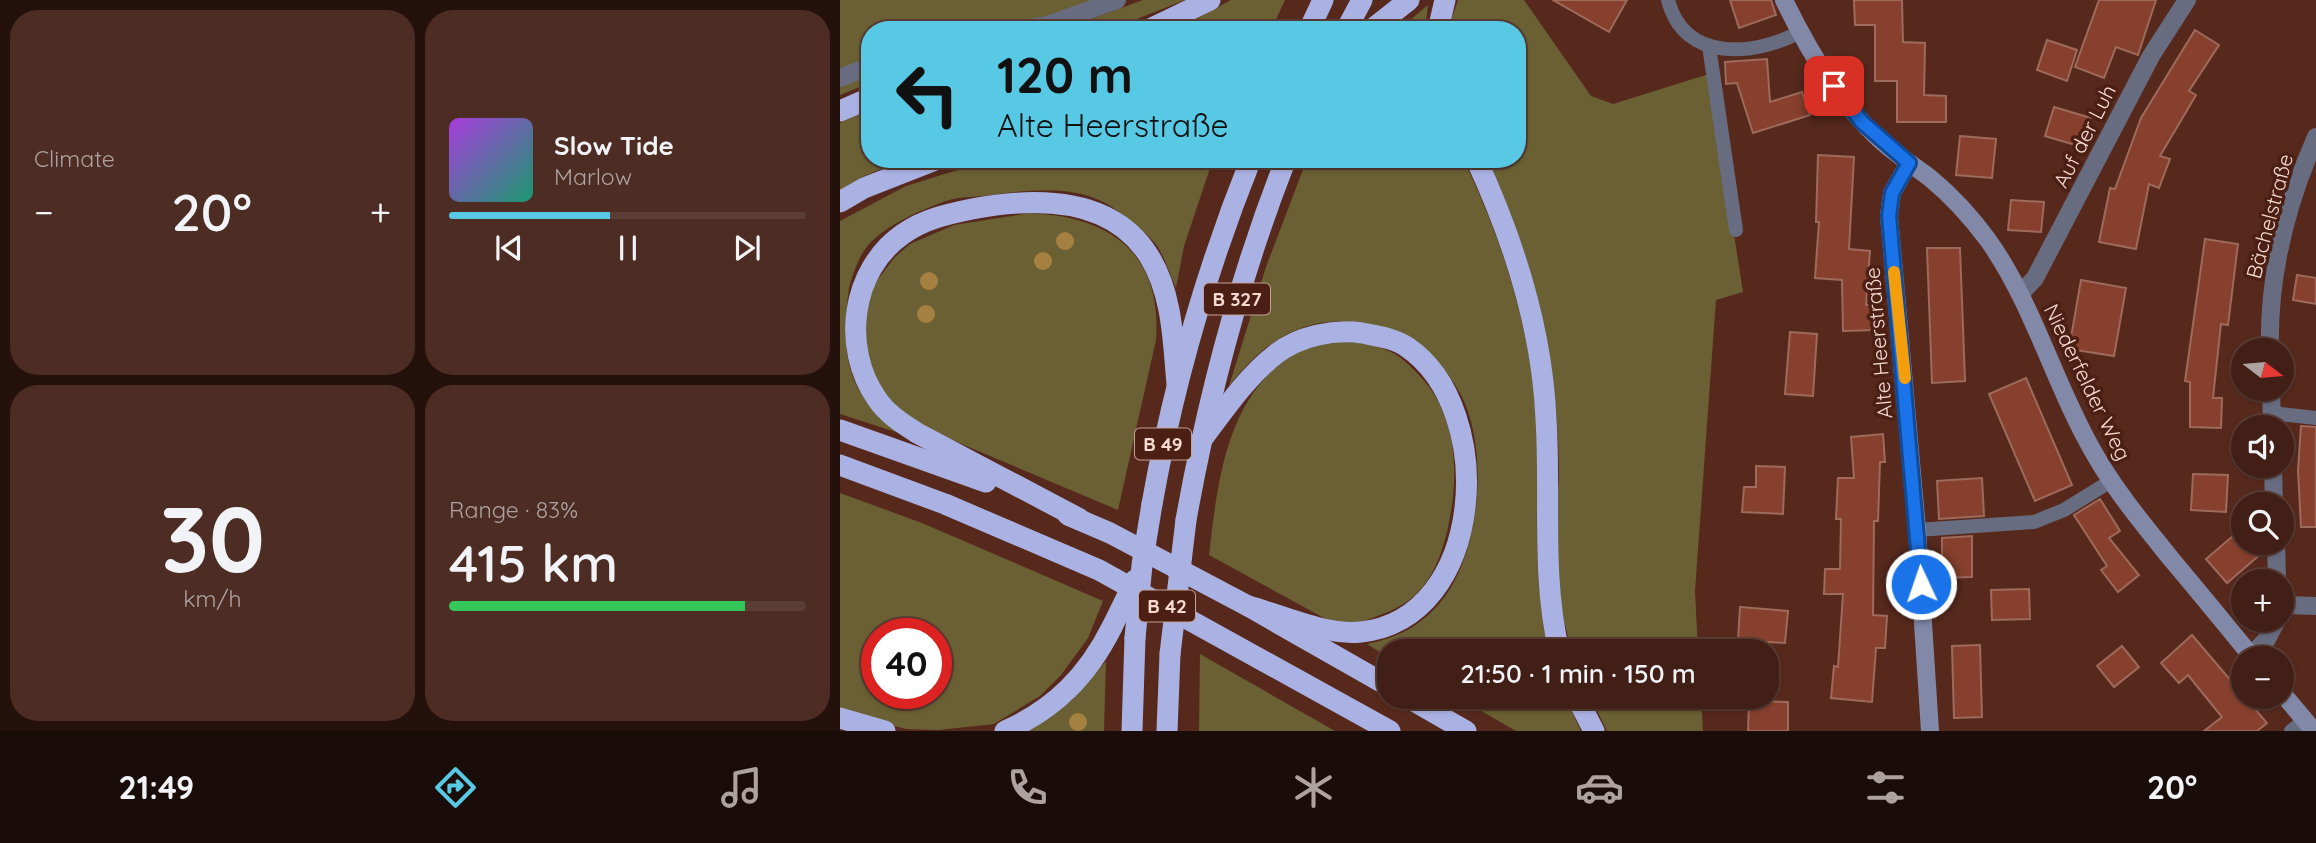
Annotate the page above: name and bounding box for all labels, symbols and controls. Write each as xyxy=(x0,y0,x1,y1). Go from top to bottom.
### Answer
text: 120 m xyxy=(997,44,1133,105)
icon: left xyxy=(882,49,973,140)
pin xyxy=(1804,56,1864,116)
icon: arrive xyxy=(1815,67,1853,105)
street label: Auf der Luh xyxy=(2047,80,2121,192)
text: Alte Heerstraße xyxy=(997,105,1229,145)
text: Slow Tide xyxy=(554,129,674,162)
text: Climate xyxy=(34,144,115,173)
street label: Bächelstraße xyxy=(2240,151,2298,281)
text: Marlow xyxy=(554,162,632,191)
text: 20° xyxy=(171,179,252,244)
text: − xyxy=(34,188,54,236)
text: + xyxy=(370,188,391,236)
icon: previous xyxy=(490,229,528,267)
icon: pause xyxy=(609,229,647,267)
icon: next xyxy=(728,229,766,267)
street label: Alte Heerstraße xyxy=(1858,266,1898,420)
road number: B 327 xyxy=(1204,284,1270,314)
street label: Niederfelder Weg xyxy=(2039,300,2137,464)
north arrow xyxy=(2231,338,2294,401)
map controls xyxy=(2231,338,2294,709)
button: sound xyxy=(2231,415,2294,478)
road number: B 49 xyxy=(1135,428,1191,460)
text: 30 xyxy=(160,481,265,595)
button: search xyxy=(2231,492,2294,555)
text: Range · 83% xyxy=(449,495,578,524)
text: 415 km xyxy=(449,530,618,595)
position arrow xyxy=(1884,547,1958,621)
button: + xyxy=(2231,569,2294,632)
text: km/h xyxy=(183,584,242,613)
road number: B 42 xyxy=(1139,590,1195,622)
speed limit sign: 40 xyxy=(861,618,952,709)
button: − xyxy=(2231,646,2294,709)
text: 21:50 · 1 min · 150 m xyxy=(1460,657,1696,690)
icon: directions xyxy=(431,763,480,812)
icon: music xyxy=(717,763,766,812)
icon: phone xyxy=(1003,763,1052,812)
icon: climate xyxy=(1289,763,1338,812)
icon: car xyxy=(1575,763,1624,812)
icon: filters xyxy=(1861,763,1910,812)
text: 21:49 xyxy=(118,767,194,807)
text: 20° xyxy=(2147,767,2197,807)

